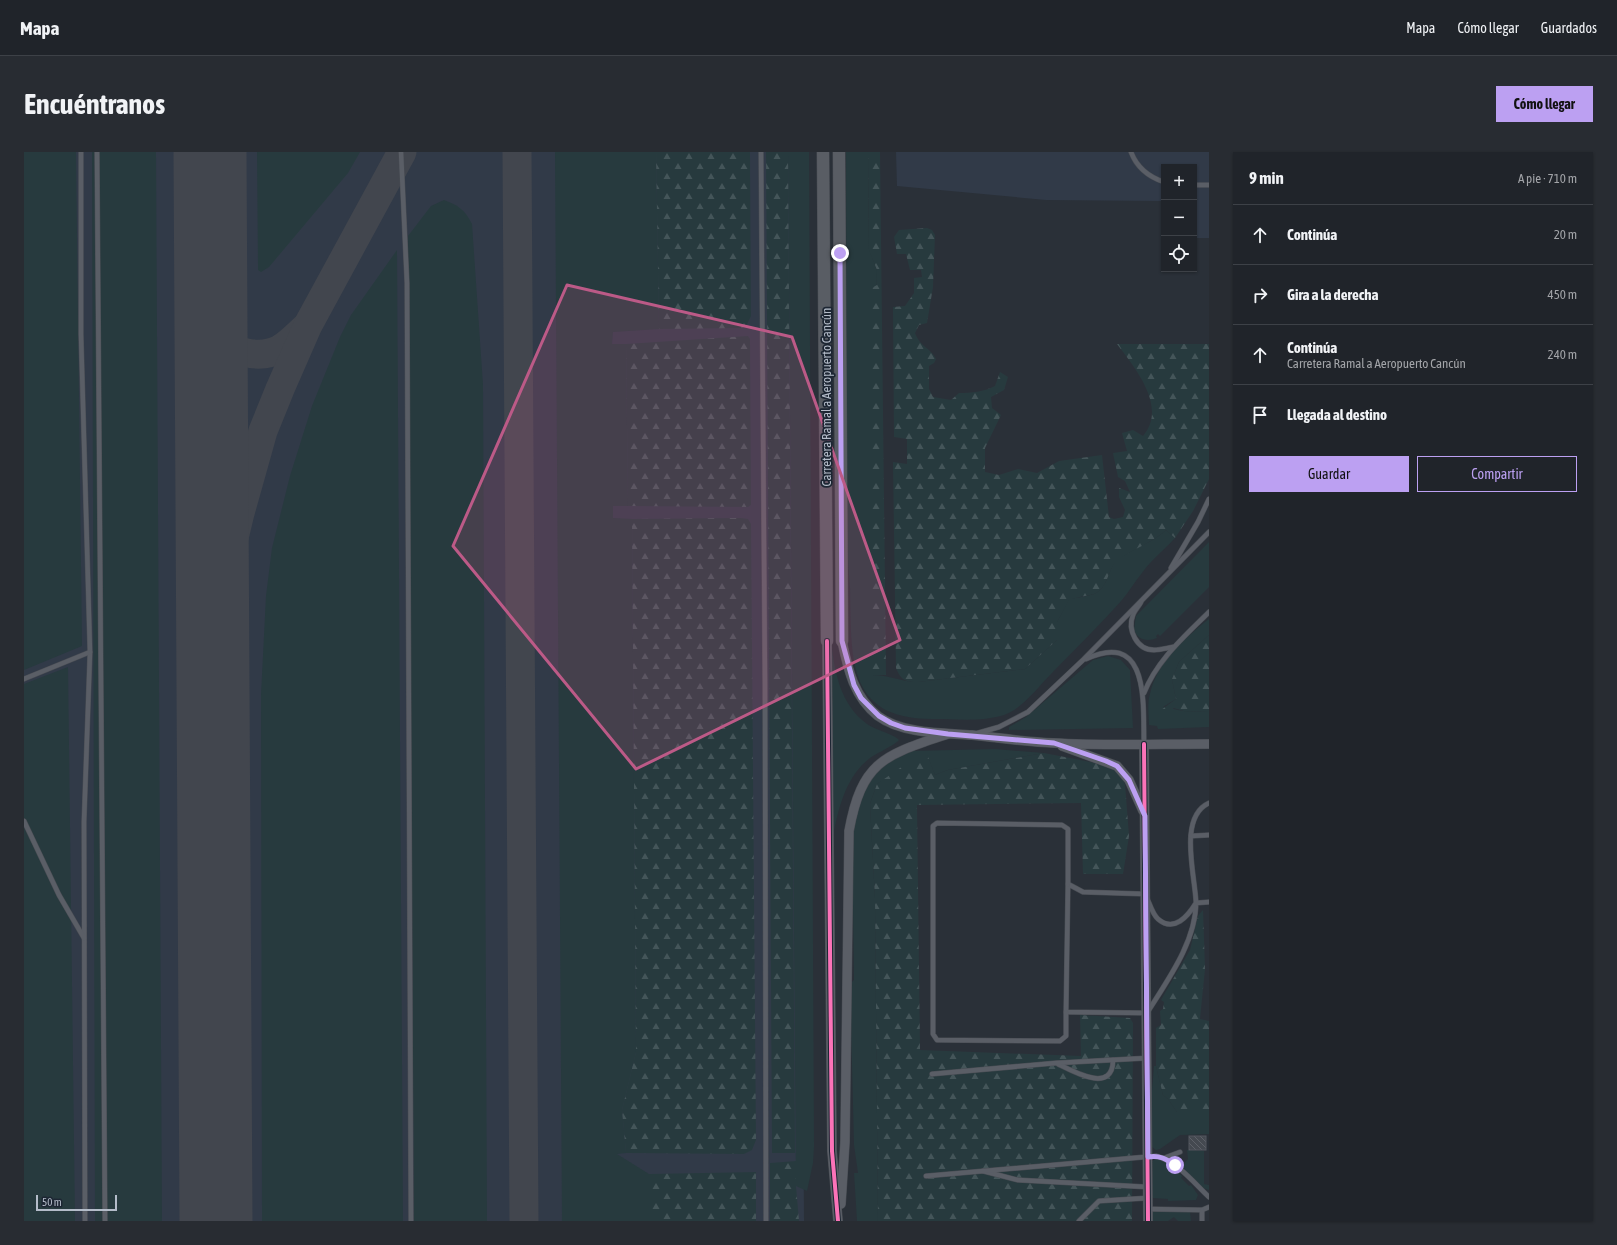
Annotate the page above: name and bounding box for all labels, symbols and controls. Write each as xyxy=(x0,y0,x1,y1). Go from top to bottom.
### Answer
text: Mapa xyxy=(20,17,59,39)
text: Mapa xyxy=(1406,20,1435,36)
text: Cómo llegar xyxy=(1457,20,1519,36)
text: Guardados xyxy=(1541,20,1597,36)
button: Cómo llegar xyxy=(1496,86,1593,122)
text: Encuéntranos xyxy=(24,88,165,120)
map controls xyxy=(1161,164,1197,272)
button: + xyxy=(1161,164,1197,200)
text: 9 min xyxy=(1249,168,1284,188)
text: A pie · 710 m xyxy=(1518,171,1577,186)
button: − xyxy=(1161,200,1197,236)
icon: ahead xyxy=(1249,224,1271,246)
text: Continúa xyxy=(1287,226,1337,243)
text: 20 m xyxy=(1554,227,1577,242)
button: locate xyxy=(1161,236,1197,272)
route end xyxy=(831,244,849,262)
icon: right xyxy=(1249,284,1271,306)
text: Gira a la derecha xyxy=(1287,286,1378,303)
text: 450 m xyxy=(1548,287,1577,302)
street label: Carretera Ramal a Aeropuerto Cancún xyxy=(819,308,834,486)
text: Continúa xyxy=(1287,339,1337,356)
icon: ahead xyxy=(1249,344,1271,366)
text: 240 m xyxy=(1548,347,1577,362)
text: Carretera Ramal a Aeropuerto Cancún xyxy=(1287,356,1466,371)
icon: arrive xyxy=(1249,404,1271,426)
text: Llegada al destino xyxy=(1287,406,1387,423)
button: Guardar xyxy=(1249,456,1409,492)
button: Compartir xyxy=(1417,456,1577,492)
route start xyxy=(1166,1156,1184,1174)
scale bar xyxy=(36,1193,117,1212)
text: 50 m xyxy=(42,1196,62,1208)

